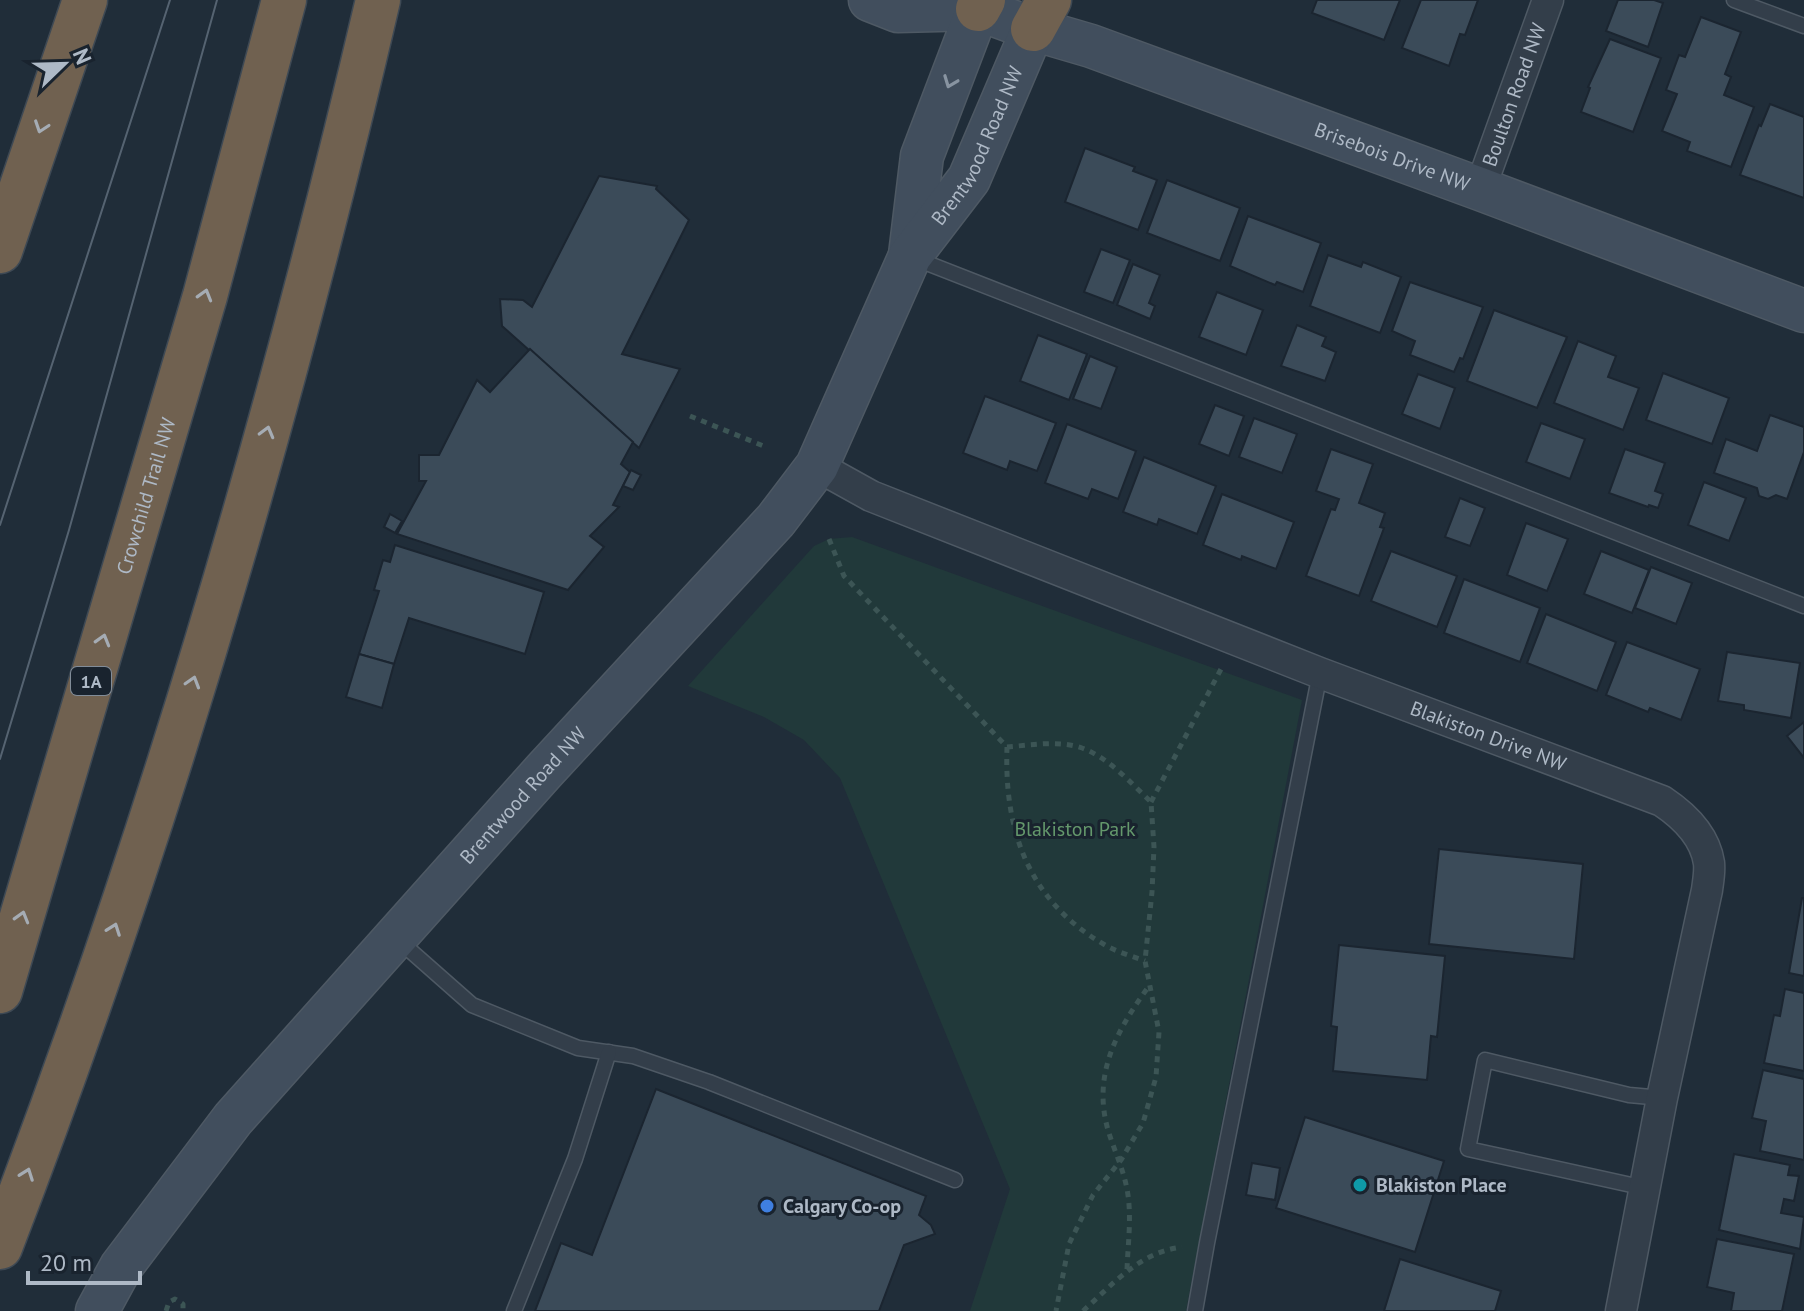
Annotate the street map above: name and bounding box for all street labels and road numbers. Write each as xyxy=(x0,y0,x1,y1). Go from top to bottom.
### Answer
street label: Boulton Road NW xyxy=(1476,19,1552,170)
street label: Brentwood Road NW xyxy=(925,62,1029,230)
street label: Brisebois Drive NW xyxy=(1311,116,1474,197)
street label: Crowchild Trail NW xyxy=(111,414,181,577)
road number: 1A xyxy=(71,667,111,695)
street label: Blakiston Drive NW xyxy=(1407,695,1570,777)
street label: Brentwood Road NW xyxy=(454,721,592,870)

